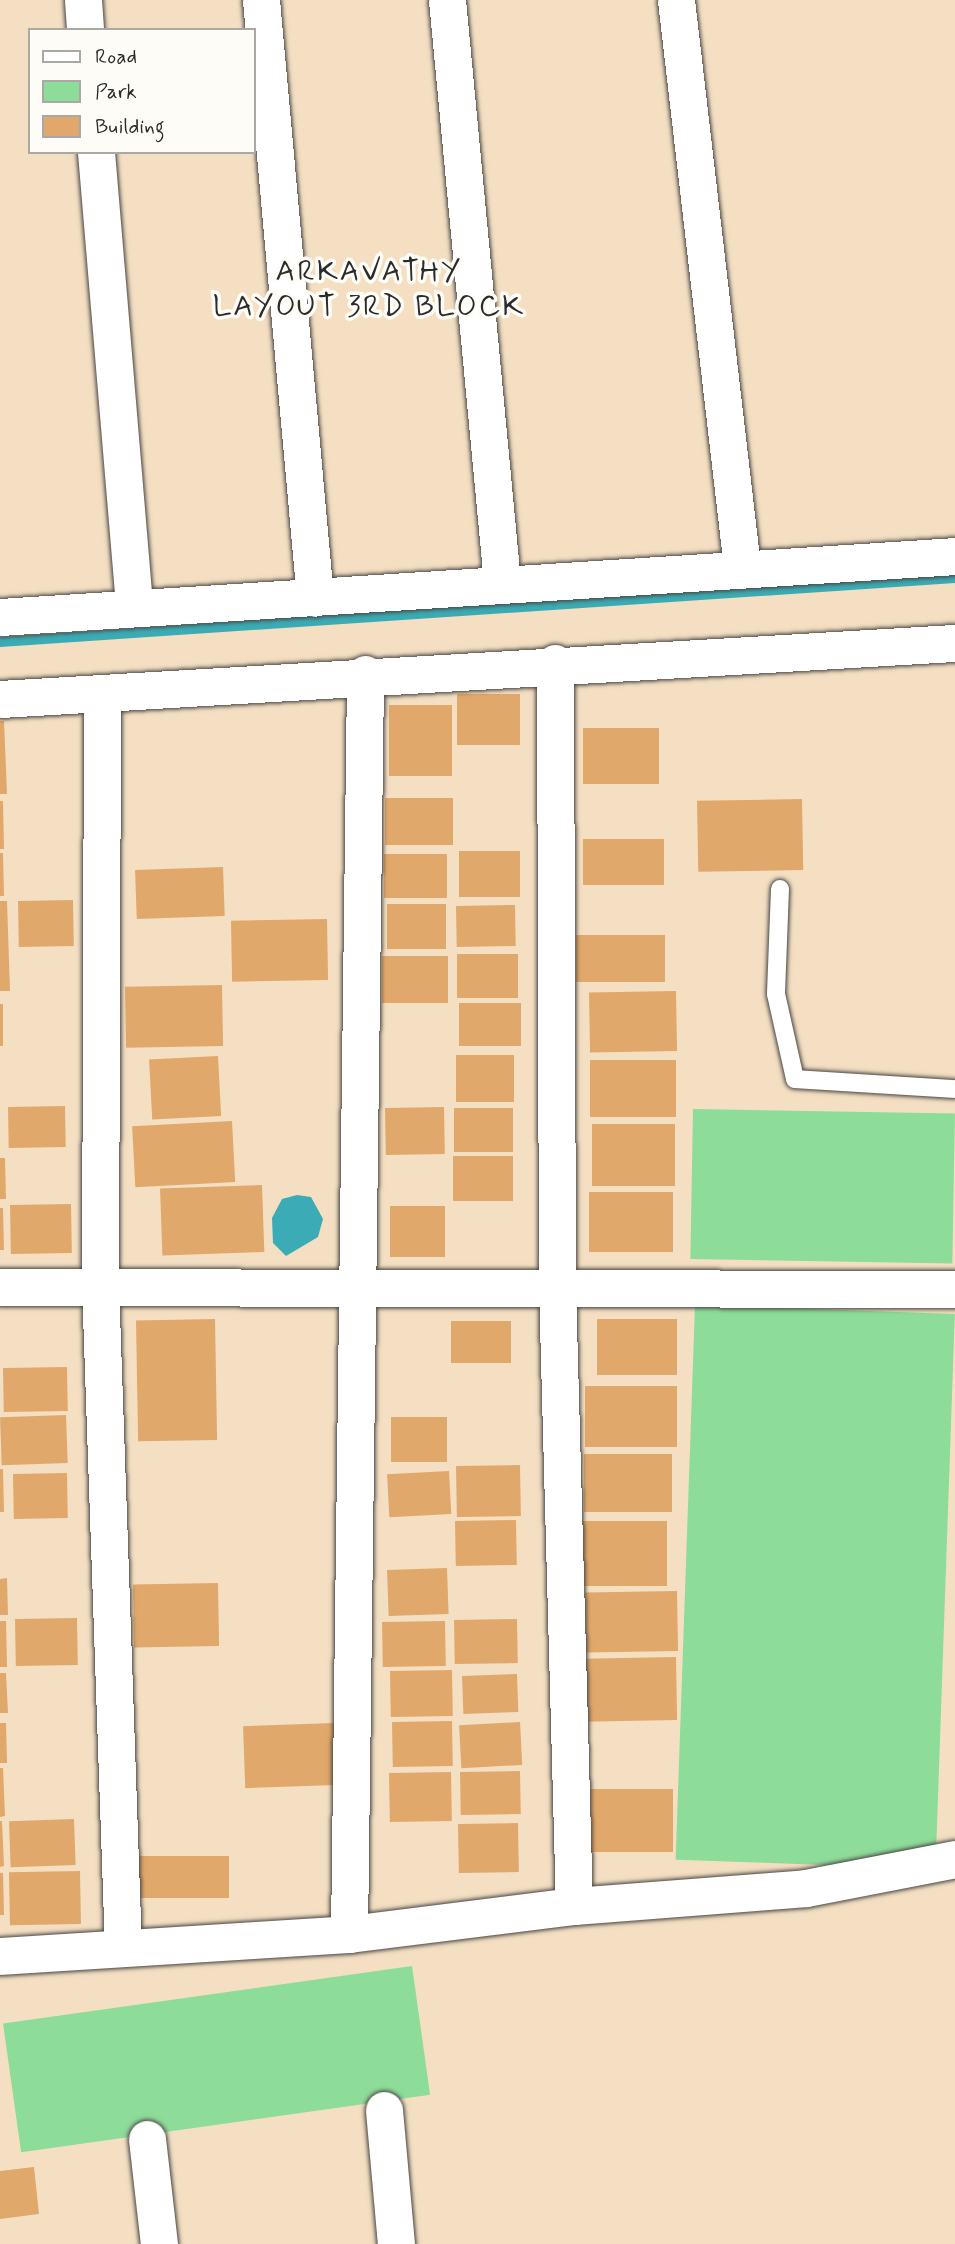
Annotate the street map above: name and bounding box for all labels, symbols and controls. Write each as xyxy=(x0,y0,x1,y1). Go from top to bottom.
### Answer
legend xyxy=(28,28,256,154)
text: Road xyxy=(95,43,137,71)
text: Park xyxy=(95,78,137,106)
text: Building xyxy=(95,113,165,141)
district label: ARKAVATHY LAYOUT 3RD BLOCK xyxy=(218,254,520,324)

